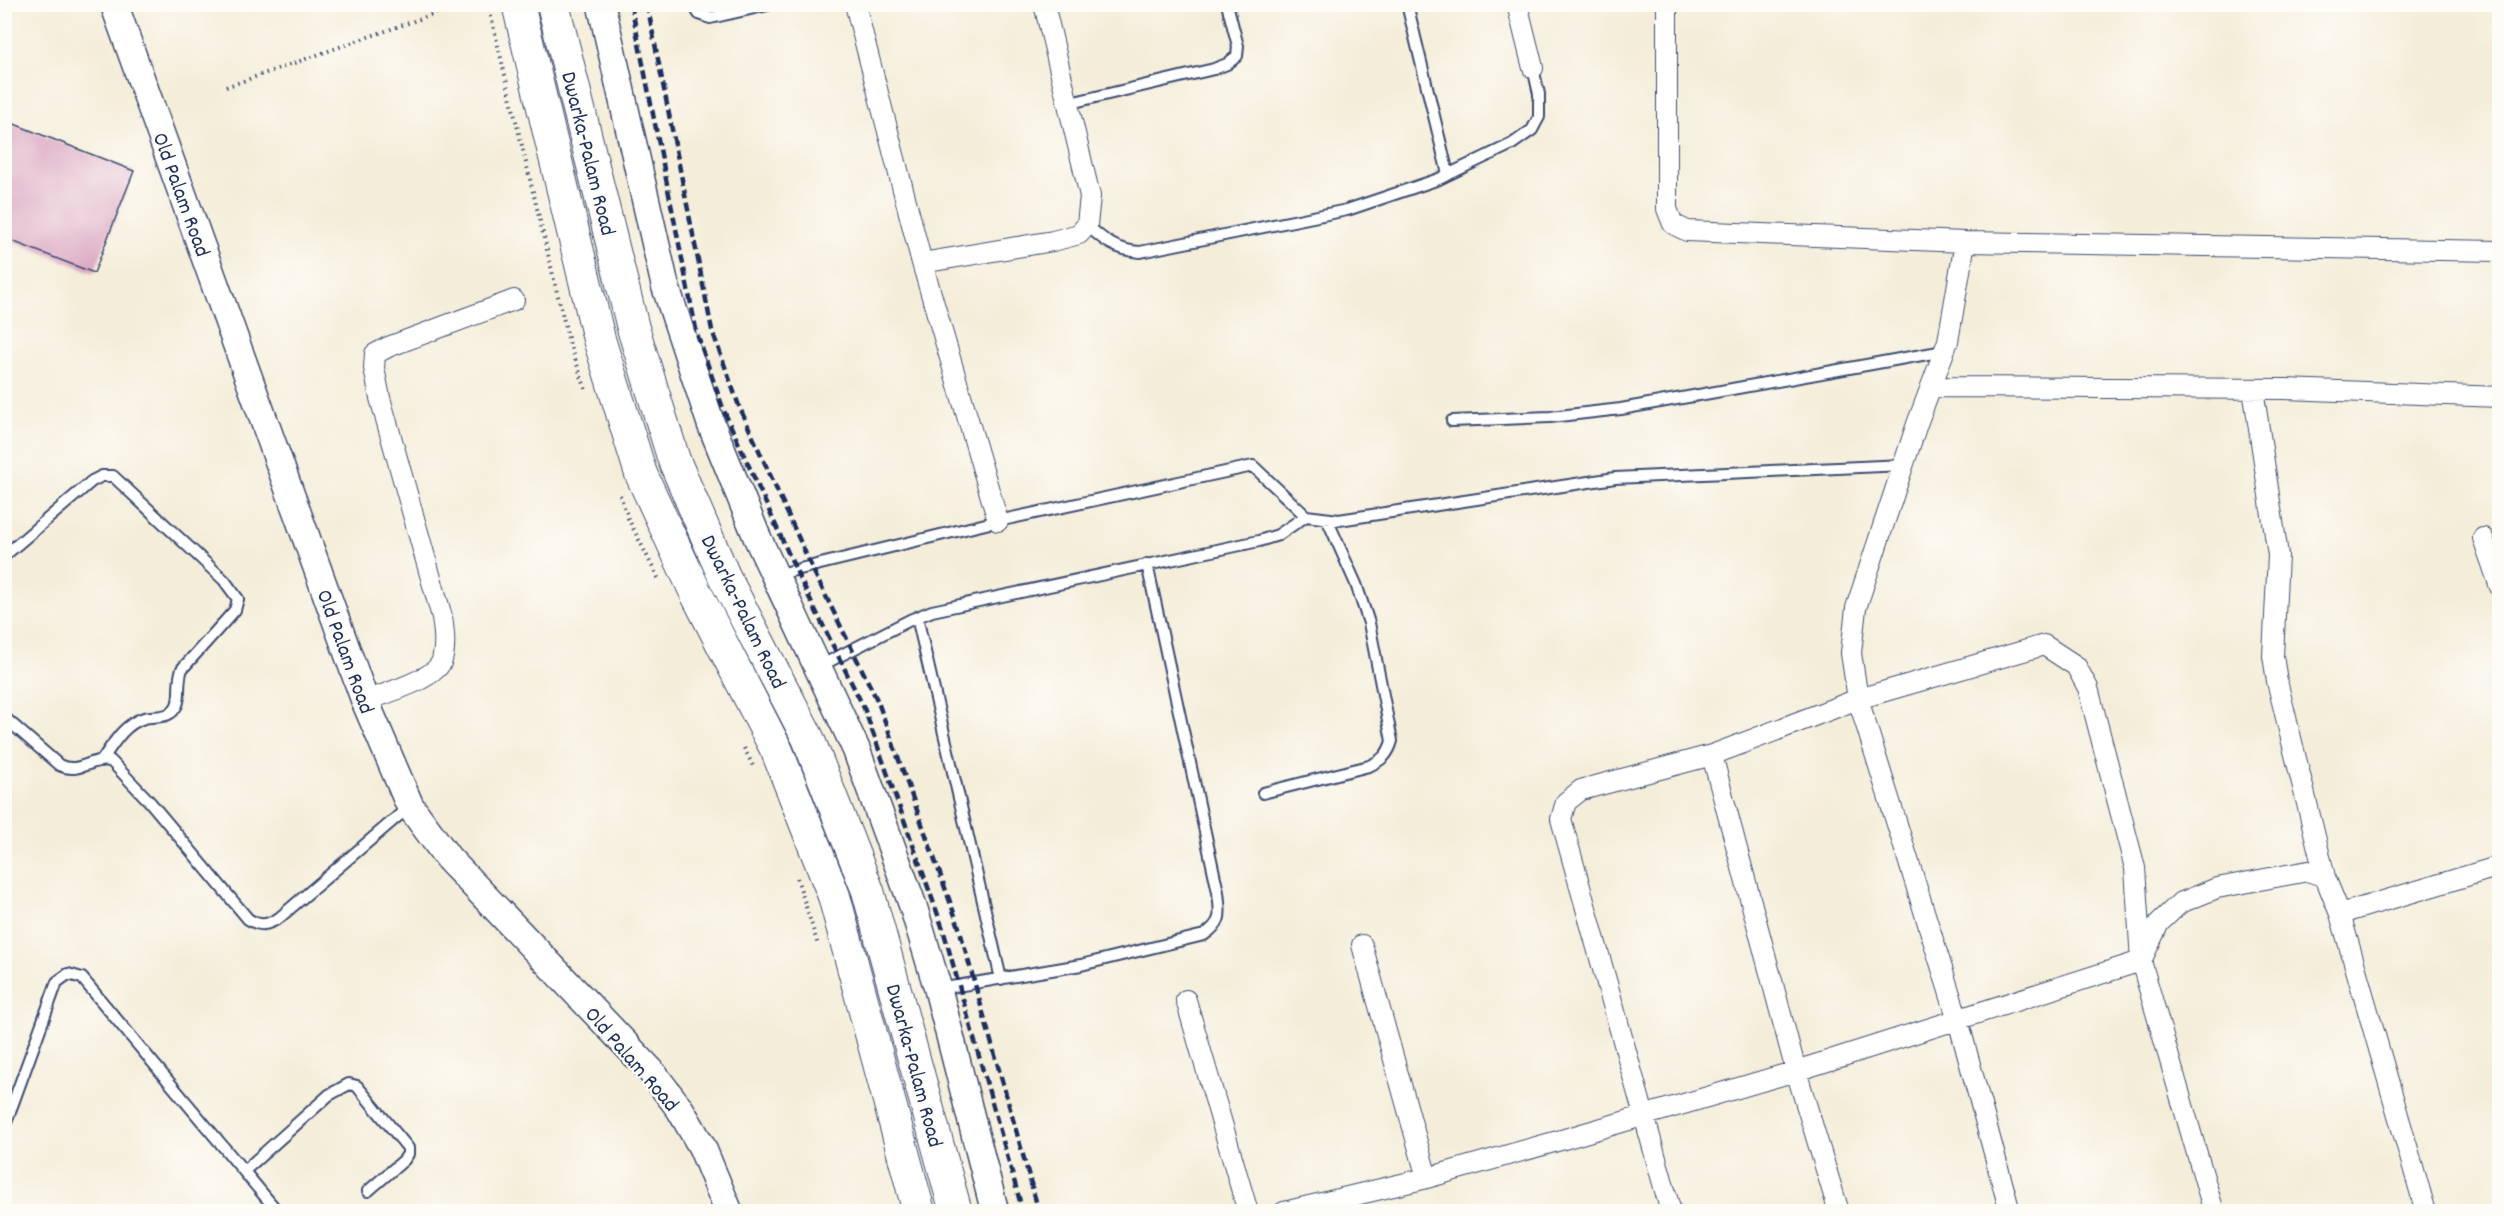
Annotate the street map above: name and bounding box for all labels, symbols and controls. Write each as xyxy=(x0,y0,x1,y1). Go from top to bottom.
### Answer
street label: Dwarka-Palam Road xyxy=(551,69,622,239)
street label: Old Palam Road xyxy=(143,129,217,262)
street label: Dwarka-Palam Road xyxy=(691,530,793,695)
street label: Old Palam Road xyxy=(307,586,381,719)
street label: Dwarka-Palam Road xyxy=(876,981,949,1151)
street label: Old Palam Road xyxy=(576,1001,685,1120)

